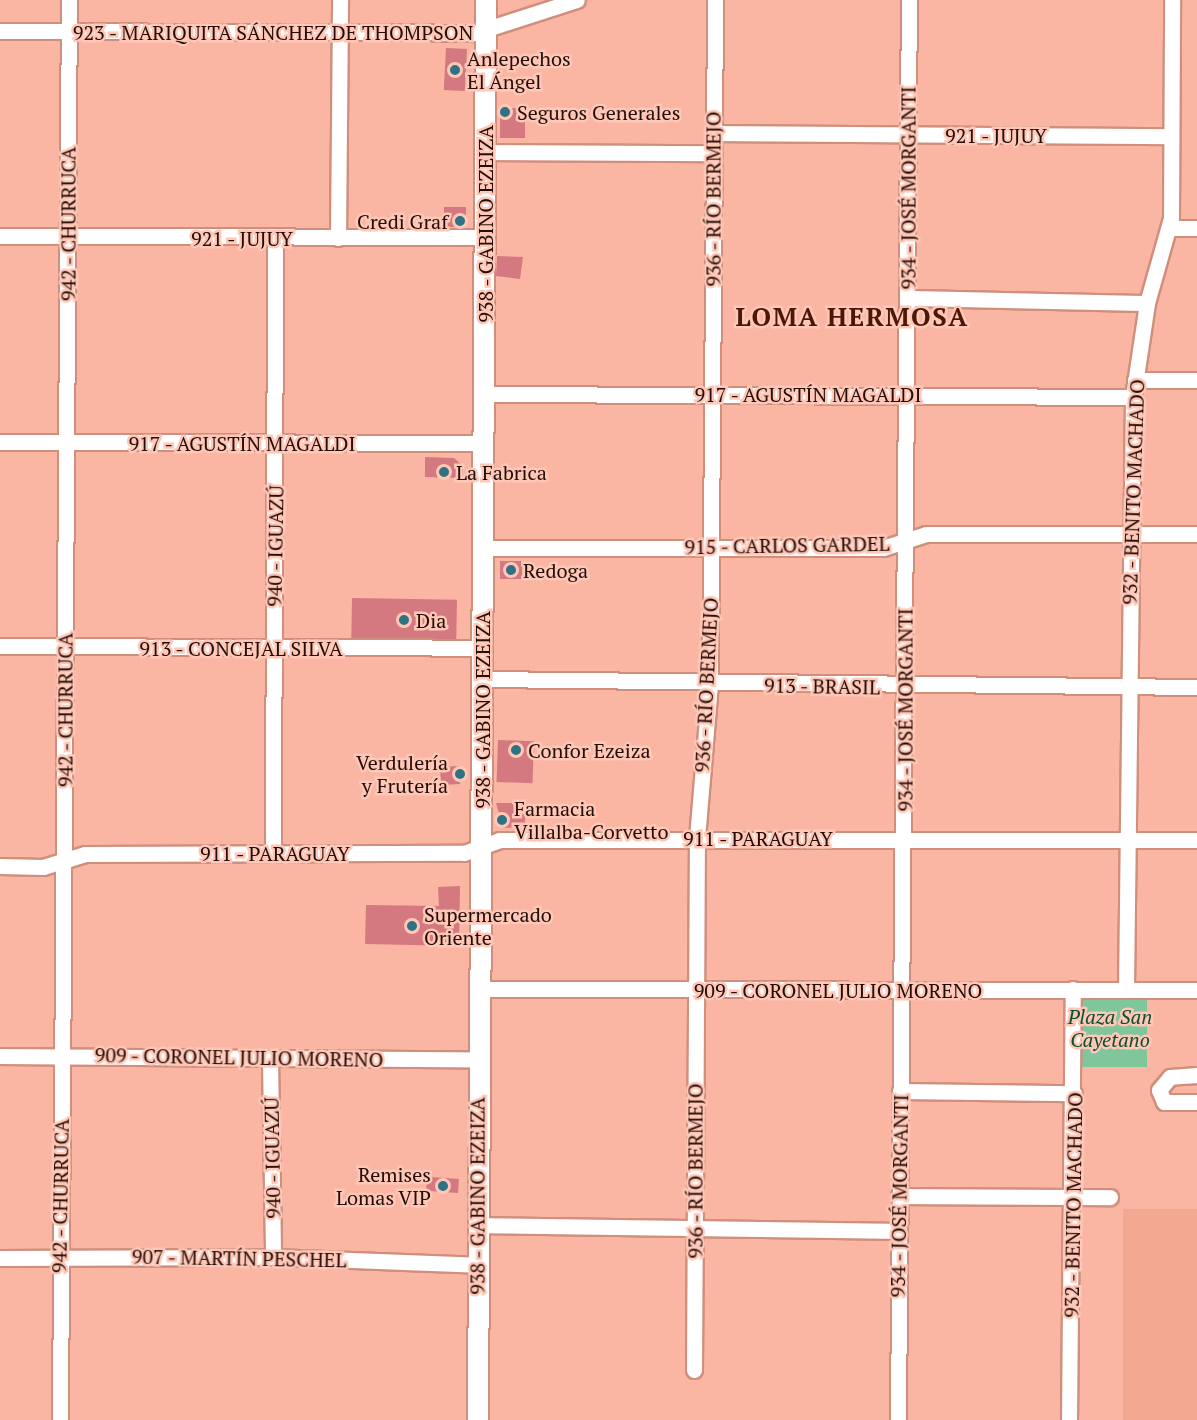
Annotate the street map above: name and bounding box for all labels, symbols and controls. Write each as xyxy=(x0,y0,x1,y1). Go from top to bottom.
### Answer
street label: 923 - MARIQUITA SÁNCHEZ DE THOMPSON xyxy=(72,20,474,44)
place label: Anlepechos El Ángel xyxy=(467,46,571,93)
marker: Anlepechos El Ángel xyxy=(448,63,462,77)
street label: 934 - JOSÉ MORGANTI xyxy=(896,86,920,290)
place label: Seguros Generales xyxy=(517,100,680,124)
marker: Seguros Generales xyxy=(498,105,512,119)
street label: 936 - RÍO BERMEJO xyxy=(701,111,725,287)
street label: 921 - JUJUY xyxy=(944,123,1048,147)
street label: 938 - GABINO EZEIZA xyxy=(473,124,497,324)
street label: 942 - CHURRUCA xyxy=(56,146,80,302)
place label: Credi Graf xyxy=(357,209,448,233)
marker: Credi Graf xyxy=(453,214,467,228)
street label: 921 - JUJUY xyxy=(190,226,294,250)
district label: LOMA HERMOSA xyxy=(735,301,969,333)
street label: 932 - BENITO MACHADO xyxy=(1117,378,1149,606)
street label: 917 - AGUSTÍN MAGALDI xyxy=(693,382,923,406)
street label: 917 - AGUSTÍN MAGALDI xyxy=(127,431,357,455)
place label: La Fabrica xyxy=(456,460,547,484)
marker: La Fabrica xyxy=(437,465,451,479)
street label: 940 - IGUAZÚ xyxy=(262,484,288,608)
street label: 915 - CARLOS GARDEL xyxy=(683,531,891,559)
place label: Redoga xyxy=(523,558,588,582)
marker: Redoga xyxy=(504,563,518,577)
street label: 936 - RÍO BERMEJO xyxy=(689,596,723,774)
place label: Dia xyxy=(416,608,446,632)
street label: 934 - JOSÉ MORGANTI xyxy=(893,608,917,812)
street label: 938 - GABINO EZEIZA xyxy=(470,610,494,810)
marker: Dia xyxy=(397,613,411,627)
street label: 942 - CHURRUCA xyxy=(53,632,77,788)
street label: 913 - CONCEJAL SILVA xyxy=(139,636,343,660)
street label: 913 - BRASIL xyxy=(763,673,881,699)
place label: Confor Ezeiza xyxy=(528,738,651,762)
marker: Confor Ezeiza xyxy=(509,743,523,757)
place label: Verdulería y Frutería xyxy=(356,750,448,797)
marker: Verdulería y Frutería xyxy=(453,767,467,781)
place label: Farmacia Villalba-Corvetto xyxy=(514,796,669,843)
marker: Farmacia Villalba-Corvetto xyxy=(495,813,509,827)
street label: 911 - PARAGUAY xyxy=(682,826,834,850)
street label: 911 - PARAGUAY xyxy=(199,841,351,865)
place label: Supermercado Oriente xyxy=(424,903,552,950)
marker: Supermercado Oriente xyxy=(405,919,419,933)
street label: 909 - CORONEL JULIO MORENO xyxy=(693,978,983,1002)
park label: Plaza San Cayetano xyxy=(1068,1005,1152,1052)
street label: 909 - CORONEL JULIO MORENO xyxy=(94,1042,384,1072)
street label: 936 - RÍO BERMEJO xyxy=(683,1083,707,1259)
street label: 932 - BENITO MACHADO xyxy=(1059,1091,1087,1319)
street label: 934 - JOSÉ MORGANTI xyxy=(885,1093,913,1299)
street label: 940 - IGUAZÚ xyxy=(259,1096,285,1220)
street label: 938 - GABINO EZEIZA xyxy=(465,1096,489,1296)
street label: 942 - CHURRUCA xyxy=(47,1118,73,1274)
place label: Remises Lomas VIP xyxy=(335,1162,431,1209)
marker: Remises Lomas VIP xyxy=(436,1179,450,1193)
street label: 907 - MARTÍN PESCHEL xyxy=(131,1244,347,1272)

